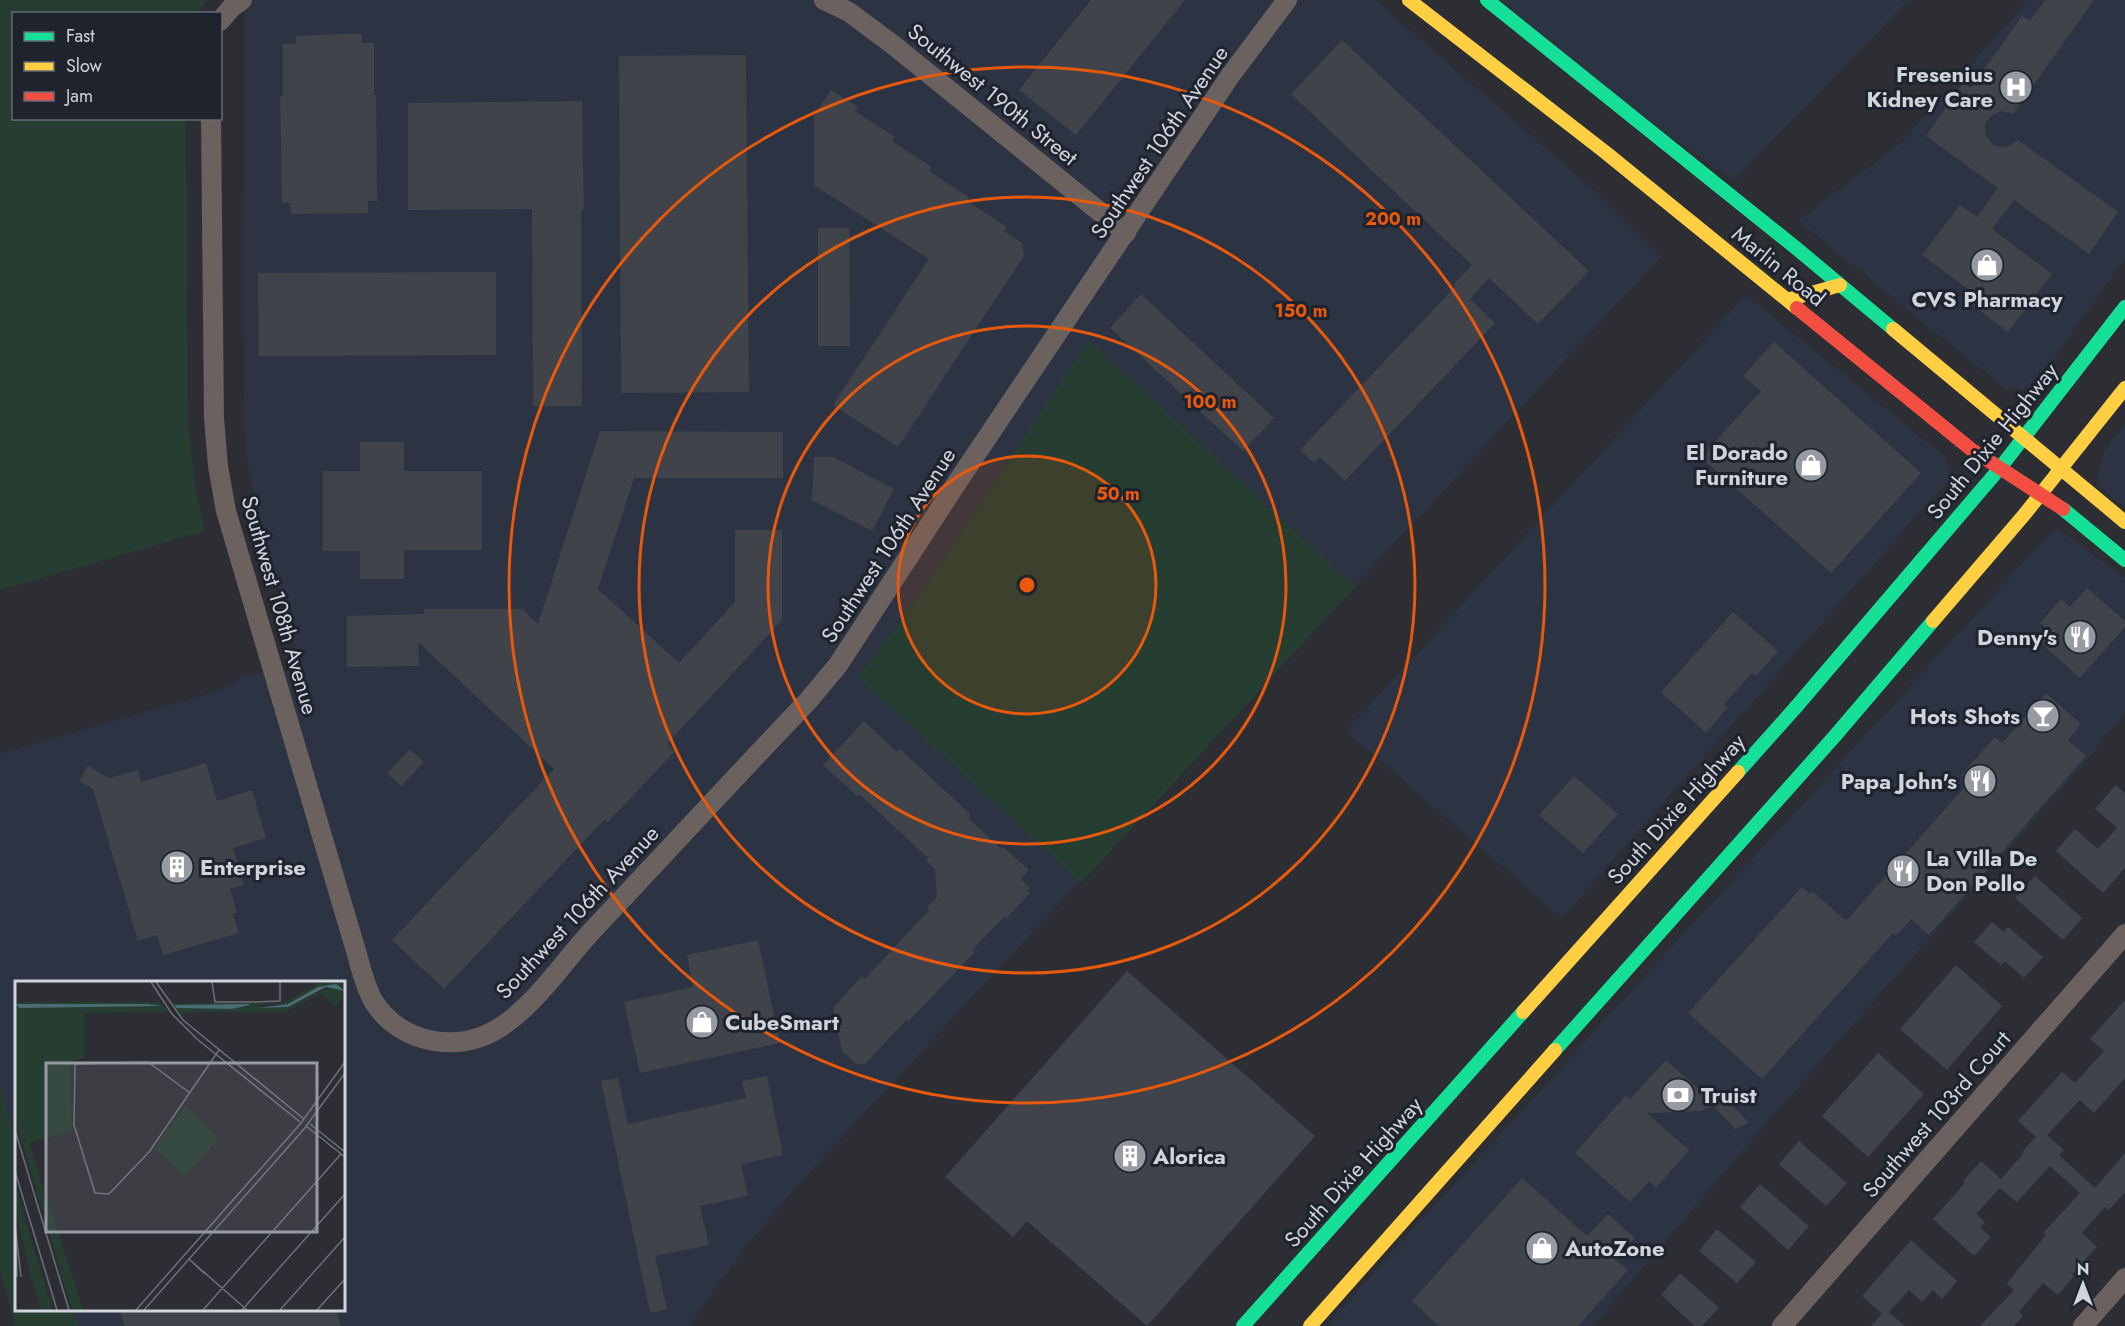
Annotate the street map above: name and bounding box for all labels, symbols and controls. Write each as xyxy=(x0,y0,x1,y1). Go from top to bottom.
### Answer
legend xyxy=(12,12,222,120)
street label: Southwest 190th Street xyxy=(901,15,1086,173)
text: Fast xyxy=(66,23,95,49)
street label: Southwest 106th Avenue xyxy=(1082,39,1236,245)
text: Slow xyxy=(66,53,103,79)
place label: Fresenius Kidney Care xyxy=(1866,58,1993,115)
hospital icon: Fresenius Kidney Care xyxy=(1998,69,2034,105)
text: Jam xyxy=(64,83,93,109)
text: 200 m xyxy=(1365,206,1421,232)
street label: Marlin Road xyxy=(1725,218,1833,314)
shop icon: CVS Pharmacy xyxy=(1969,247,2005,283)
place label: CVS Pharmacy xyxy=(1912,283,2063,315)
text: 150 m xyxy=(1275,298,1327,324)
street label: South Dixie Highway xyxy=(1919,356,2065,526)
text: 100 m xyxy=(1183,389,1237,415)
place label: El Dorado Furniture xyxy=(1686,436,1788,493)
street label: Southwest 106th Avenue xyxy=(813,441,963,649)
shop icon: El Dorado Furniture xyxy=(1793,447,1829,483)
text: 50 m xyxy=(1096,481,1140,507)
street label: Southwest 108th Avenue xyxy=(233,492,327,718)
centre of rings xyxy=(1017,575,1037,595)
restaurant icon: Denny's xyxy=(2062,619,2098,655)
place label: Denny's xyxy=(1977,621,2057,653)
bar icon: Hots Shots xyxy=(2025,698,2061,734)
place label: Hots Shots xyxy=(1910,700,2020,732)
street label: South Dixie Highway xyxy=(1599,726,1753,891)
restaurant icon: Papa John's xyxy=(1962,763,1998,799)
place label: Papa John's xyxy=(1841,765,1957,797)
street label: Southwest 106th Avenue xyxy=(488,818,666,1006)
place label: La Villa De Don Pollo xyxy=(1926,842,2037,899)
building icon: Enterprise xyxy=(159,849,195,885)
place label: Enterprise xyxy=(200,851,306,883)
restaurant icon: La Villa De Don Pollo xyxy=(1885,853,1921,889)
inset map xyxy=(15,981,345,1311)
shop icon: CubeSmart xyxy=(684,1004,720,1040)
place label: CubeSmart xyxy=(725,1006,839,1038)
street label: Southwest 103rd Court xyxy=(1854,1023,2018,1205)
bank icon: Truist xyxy=(1660,1077,1696,1113)
place label: Truist xyxy=(1701,1079,1756,1111)
street label: South Dixie Highway xyxy=(1276,1089,1430,1254)
building icon: Alorica xyxy=(1112,1138,1148,1174)
place label: Alorica xyxy=(1152,1140,1226,1172)
shop icon: AutoZone xyxy=(1524,1230,1560,1266)
place label: AutoZone xyxy=(1564,1232,1665,1264)
north arrow xyxy=(2053,1254,2113,1314)
text: N xyxy=(2077,1258,2089,1281)

